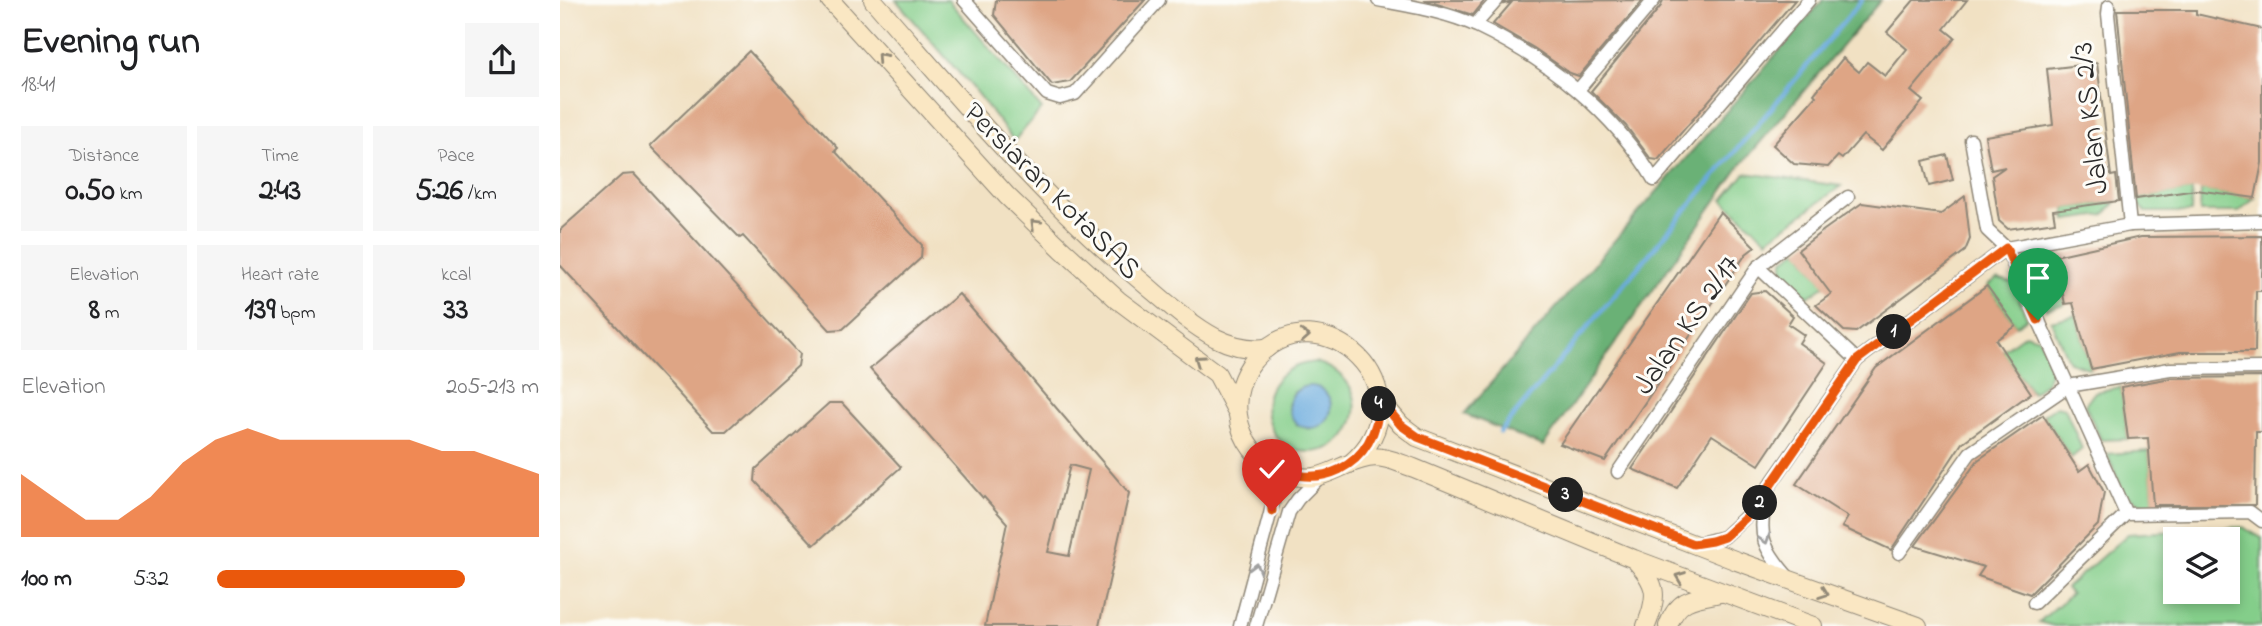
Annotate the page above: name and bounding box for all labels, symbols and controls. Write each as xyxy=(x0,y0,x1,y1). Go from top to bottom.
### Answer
text: Evening run xyxy=(21,15,200,71)
button: share xyxy=(465,23,539,97)
street label: Jalan KS 2/3 xyxy=(2062,40,2122,196)
one-way arrow xyxy=(877,52,889,65)
text: 18:41 xyxy=(21,69,56,102)
street label: Persiaran KotaSAS xyxy=(952,93,1150,291)
text: Distance xyxy=(69,143,139,170)
text: Time xyxy=(261,143,299,170)
text: Pace xyxy=(437,143,475,170)
text: 0.50 xyxy=(65,170,115,214)
text: 2:43 xyxy=(259,170,301,214)
text: 5:26 xyxy=(415,170,463,214)
text: km xyxy=(115,181,143,208)
text: /km xyxy=(463,181,497,208)
one-way arrow xyxy=(1031,219,1044,232)
street label: Jalan KS 2/17 xyxy=(1624,247,1752,405)
pin xyxy=(2008,248,2068,320)
icon: arrive xyxy=(2019,259,2057,297)
text: Elevation xyxy=(69,262,139,289)
text: Heart rate xyxy=(241,262,319,289)
text: kcal xyxy=(441,262,471,289)
text: 8 xyxy=(89,289,100,333)
text: 139 xyxy=(245,289,276,333)
text: 33 xyxy=(444,289,468,333)
text: m xyxy=(100,300,119,327)
text: bpm xyxy=(276,300,315,327)
pin: 1 xyxy=(1876,314,1912,350)
text: 1 xyxy=(1890,318,1897,345)
one-way arrow xyxy=(1300,329,1311,344)
one-way arrow xyxy=(1193,355,1206,368)
text: Elevation xyxy=(21,371,106,404)
text: 205–213 m xyxy=(446,371,539,404)
pin: 4 xyxy=(1362,386,1396,422)
text: 4 xyxy=(1375,390,1382,417)
pin xyxy=(1242,439,1302,511)
icon: check xyxy=(1253,450,1291,488)
pin: 3 xyxy=(1548,477,1584,512)
text: 3 xyxy=(1562,481,1569,508)
pin: 2 xyxy=(1742,486,1778,520)
text: 2 xyxy=(1755,489,1764,516)
map controls xyxy=(2163,527,2240,604)
button: layers xyxy=(2163,527,2240,604)
one-way arrow xyxy=(1757,532,1771,544)
text: 100 m xyxy=(21,563,72,596)
text: 5:32 xyxy=(133,563,169,596)
one-way arrow xyxy=(1247,563,1262,575)
one-way arrow xyxy=(1675,571,1687,585)
one-way arrow xyxy=(1817,584,1829,598)

